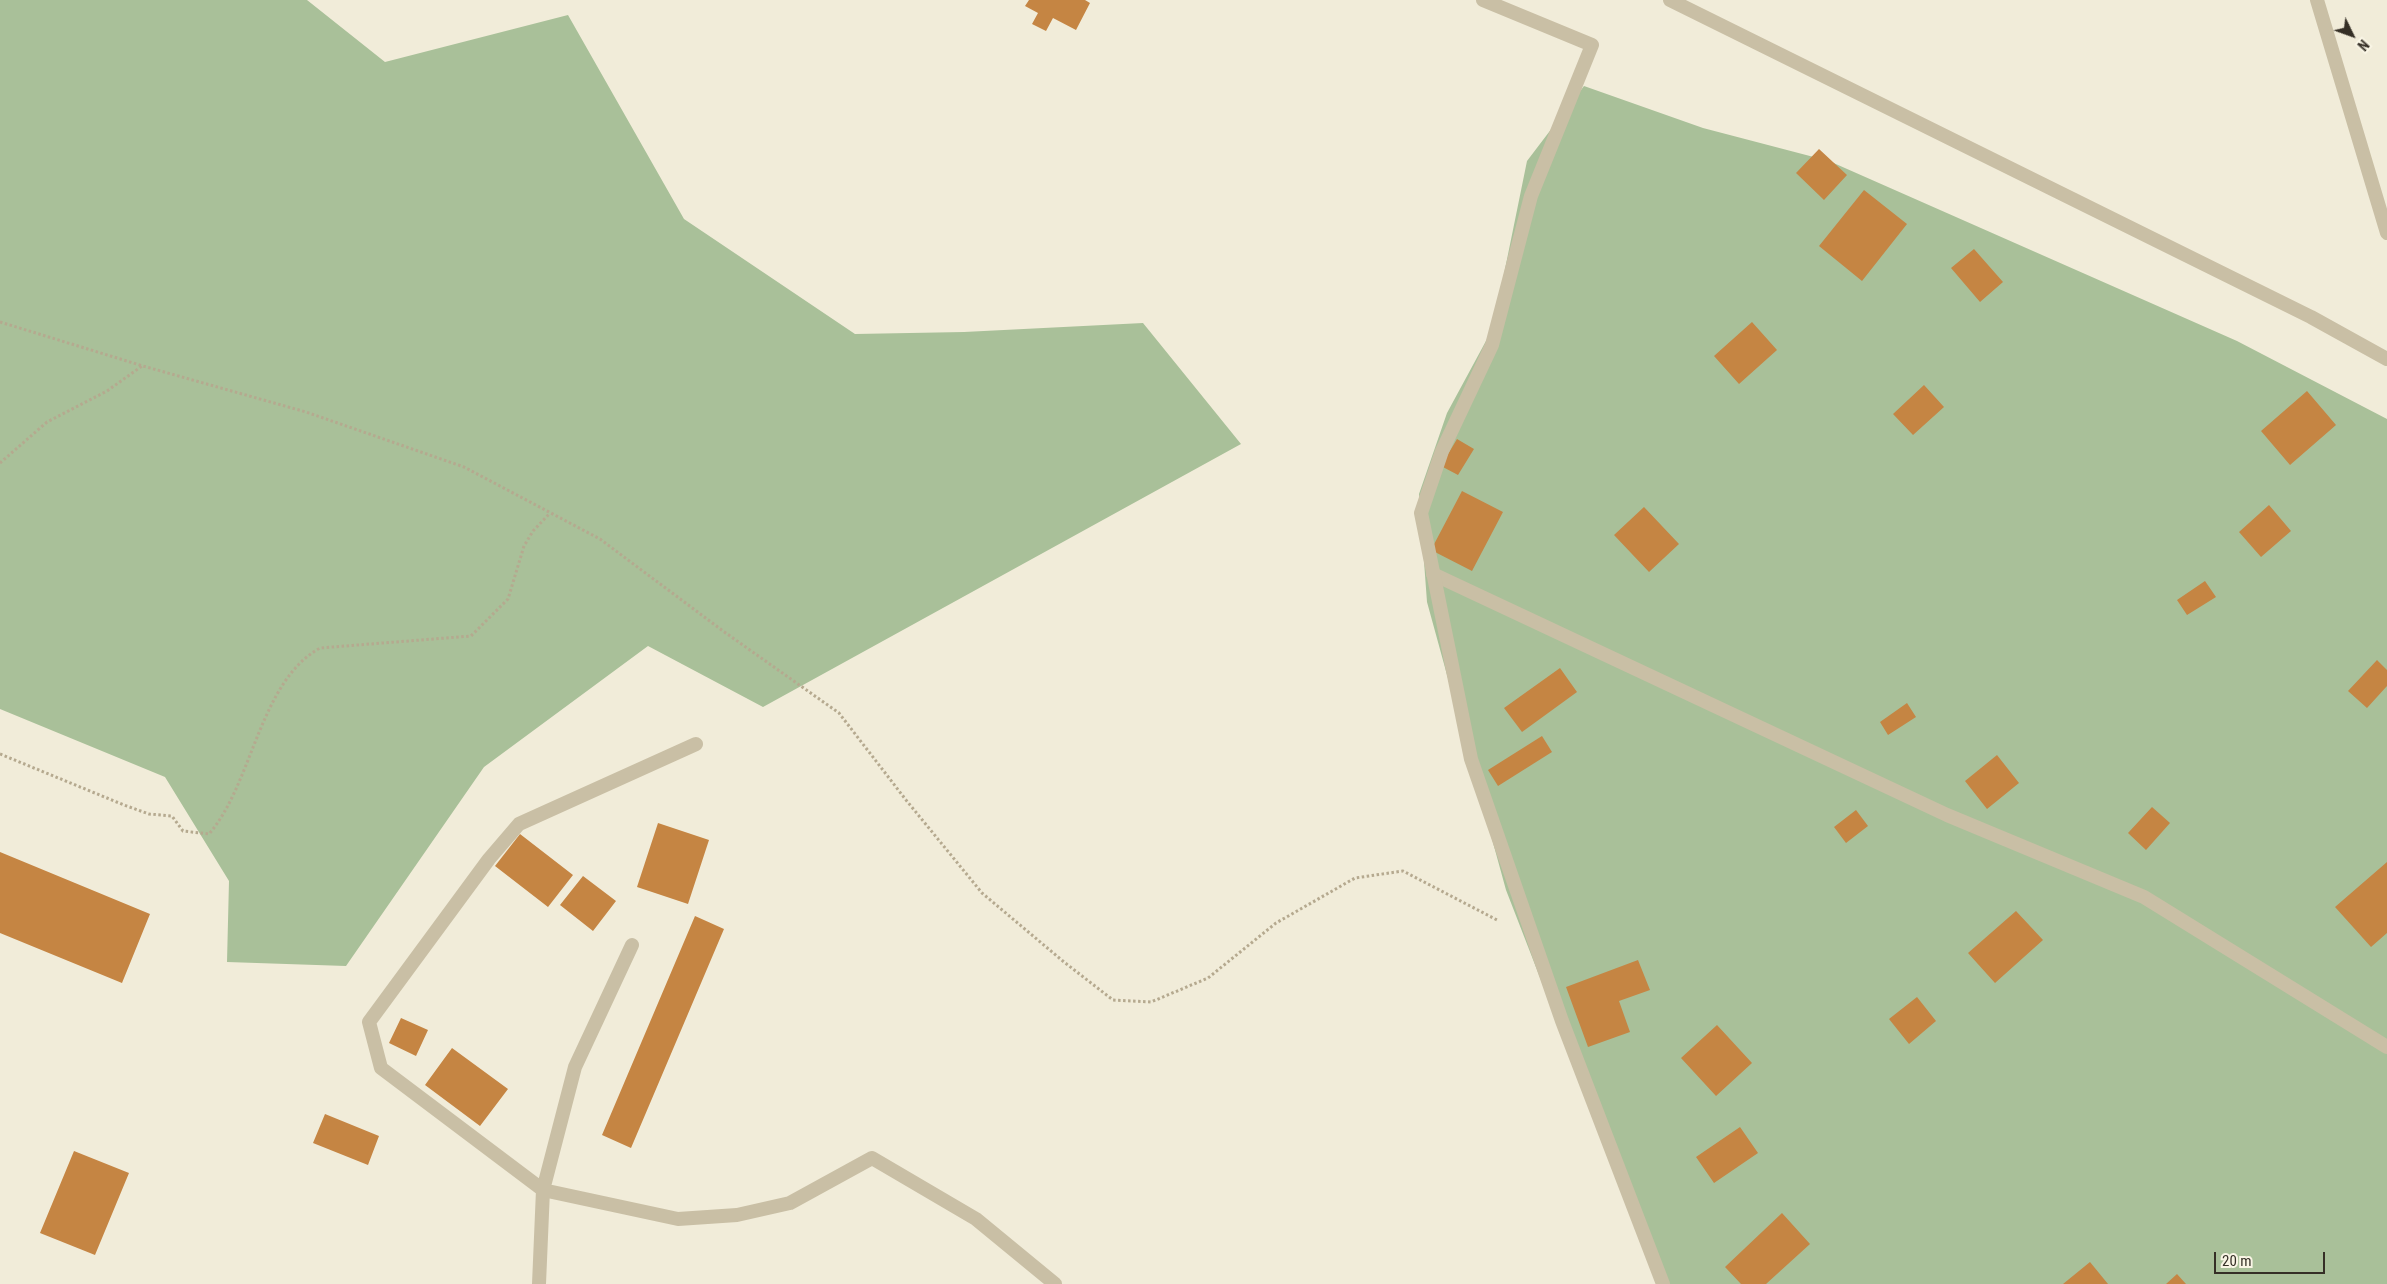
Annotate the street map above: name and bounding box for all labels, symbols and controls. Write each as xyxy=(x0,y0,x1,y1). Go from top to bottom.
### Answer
north arrow xyxy=(2327,10,2377,60)
text: N xyxy=(2354,36,2372,54)
scale bar xyxy=(2217,1242,2328,1274)
text: 20 m xyxy=(2222,1252,2252,1270)

